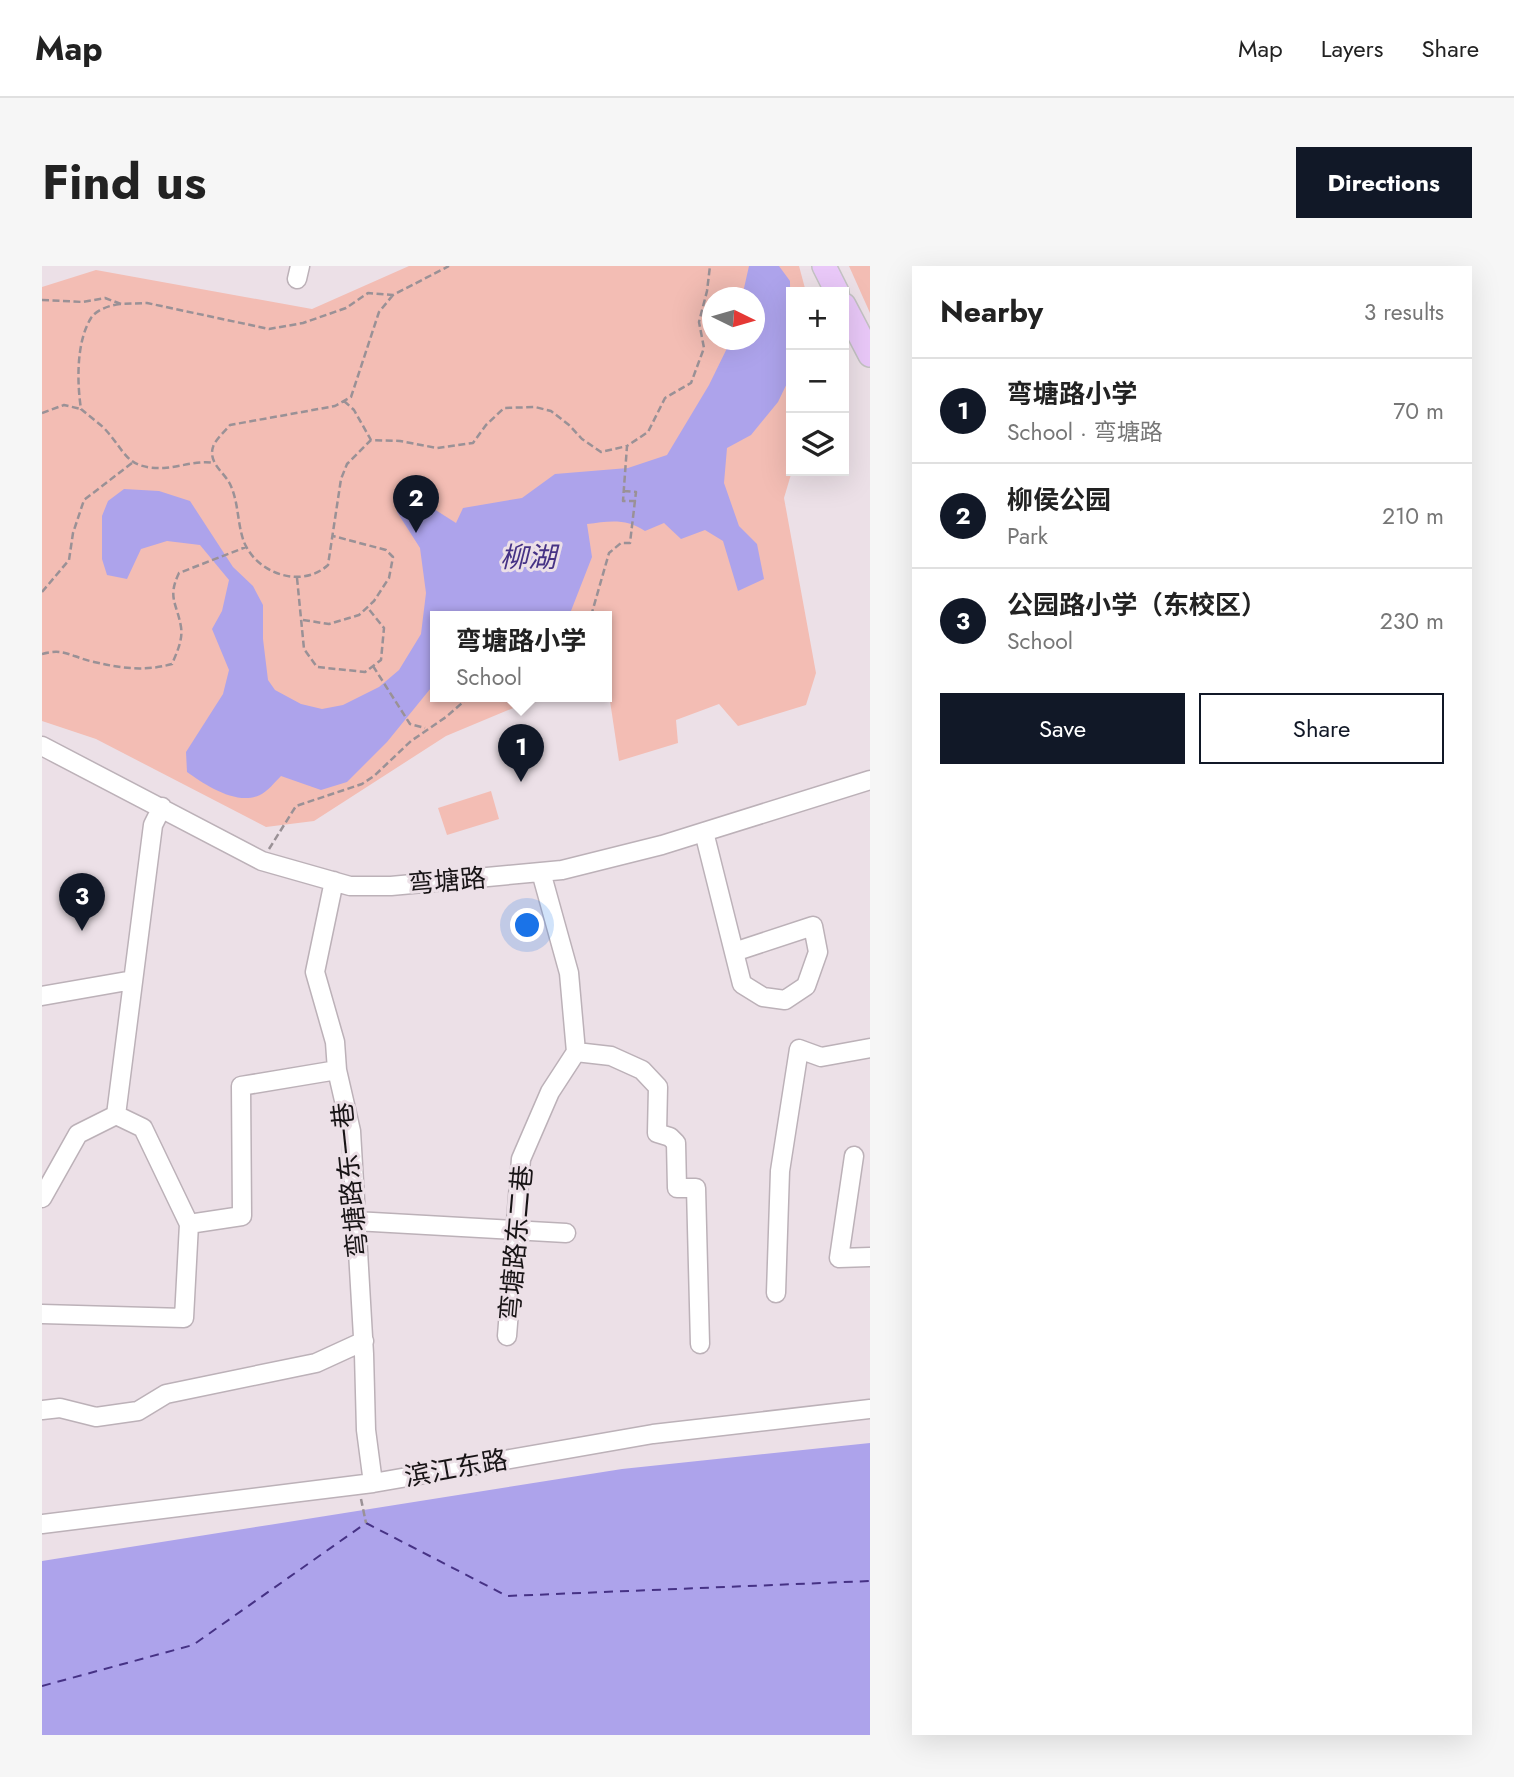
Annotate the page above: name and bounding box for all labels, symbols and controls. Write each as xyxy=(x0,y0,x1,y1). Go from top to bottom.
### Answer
text: Map xyxy=(35,25,103,72)
text: Map xyxy=(1238,31,1283,66)
text: Layers xyxy=(1321,31,1383,66)
text: Share xyxy=(1421,31,1479,66)
text: Find us xyxy=(42,147,206,217)
button: Directions xyxy=(1296,147,1472,218)
north arrow xyxy=(702,287,765,350)
map controls xyxy=(786,287,849,476)
button: + xyxy=(786,287,849,350)
text: Nearby xyxy=(940,290,1043,333)
text: 3 results xyxy=(1364,295,1444,329)
button: − xyxy=(786,350,849,413)
text: 弯塘路小学 xyxy=(1007,375,1137,413)
text: 1 xyxy=(957,394,969,428)
text: 70 m xyxy=(1393,394,1444,428)
button: layers xyxy=(786,413,849,476)
text: School · 弯塘路 xyxy=(1007,415,1163,449)
pin: 2 xyxy=(393,475,439,533)
text: 柳侯公园 xyxy=(1007,481,1111,519)
text: 2 xyxy=(955,499,971,533)
text: 210 m xyxy=(1382,499,1444,533)
text: Park xyxy=(1007,519,1048,553)
water label: 柳湖 xyxy=(500,537,560,578)
text: 公园路小学（东校区） xyxy=(1007,586,1267,624)
text: 3 xyxy=(956,604,970,638)
text: 230 m xyxy=(1380,604,1444,638)
popup xyxy=(430,611,612,702)
text: 弯塘路小学 xyxy=(456,622,586,660)
text: School xyxy=(1007,624,1073,658)
text: School xyxy=(456,660,522,694)
button: Save xyxy=(940,693,1185,764)
button: Share xyxy=(1199,693,1444,764)
pin: 1 xyxy=(498,724,544,782)
street label: 弯塘路 xyxy=(406,859,488,903)
pin: 3 xyxy=(59,873,105,931)
your location xyxy=(510,908,544,942)
street label: 弯塘路东一巷 xyxy=(323,1100,377,1260)
street label: 弯塘路东二巷 xyxy=(490,1164,542,1322)
street label: 滨江东路 xyxy=(401,1440,511,1496)

